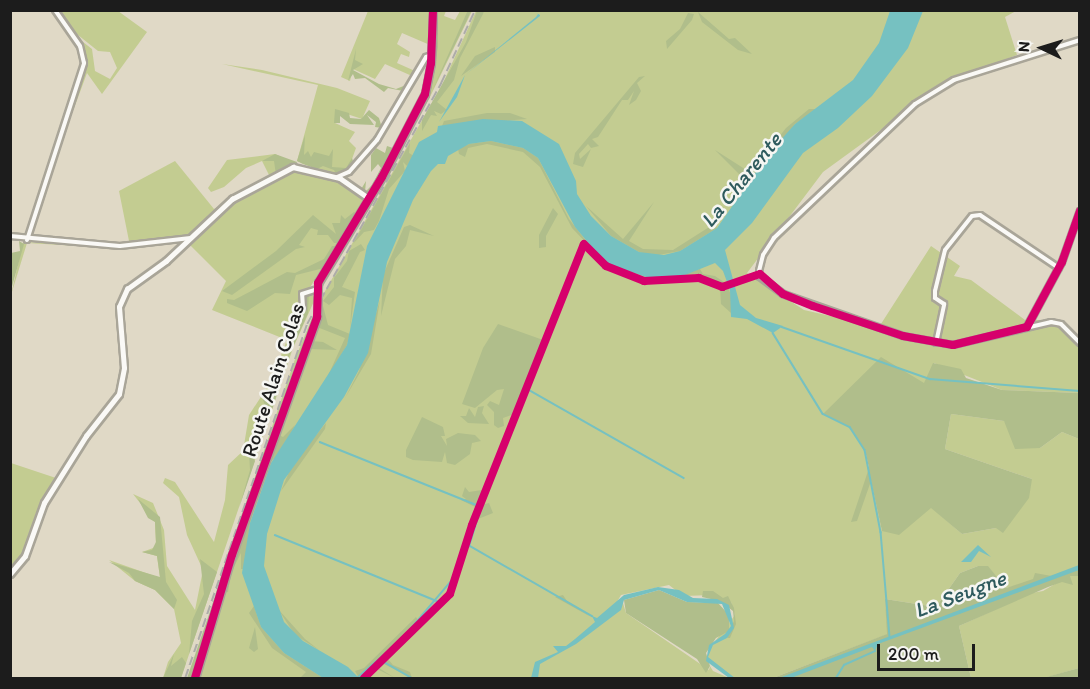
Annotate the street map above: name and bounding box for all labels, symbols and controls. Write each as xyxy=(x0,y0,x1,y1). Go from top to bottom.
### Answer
north arrow xyxy=(1012,18,1072,78)
text: N xyxy=(1014,41,1033,53)
water label: La Charente xyxy=(695,127,787,233)
street label: Route Alain Colas xyxy=(236,300,310,460)
water label: La Seugne xyxy=(910,564,1010,624)
scale bar xyxy=(880,632,978,670)
text: 200 m xyxy=(888,643,939,665)

